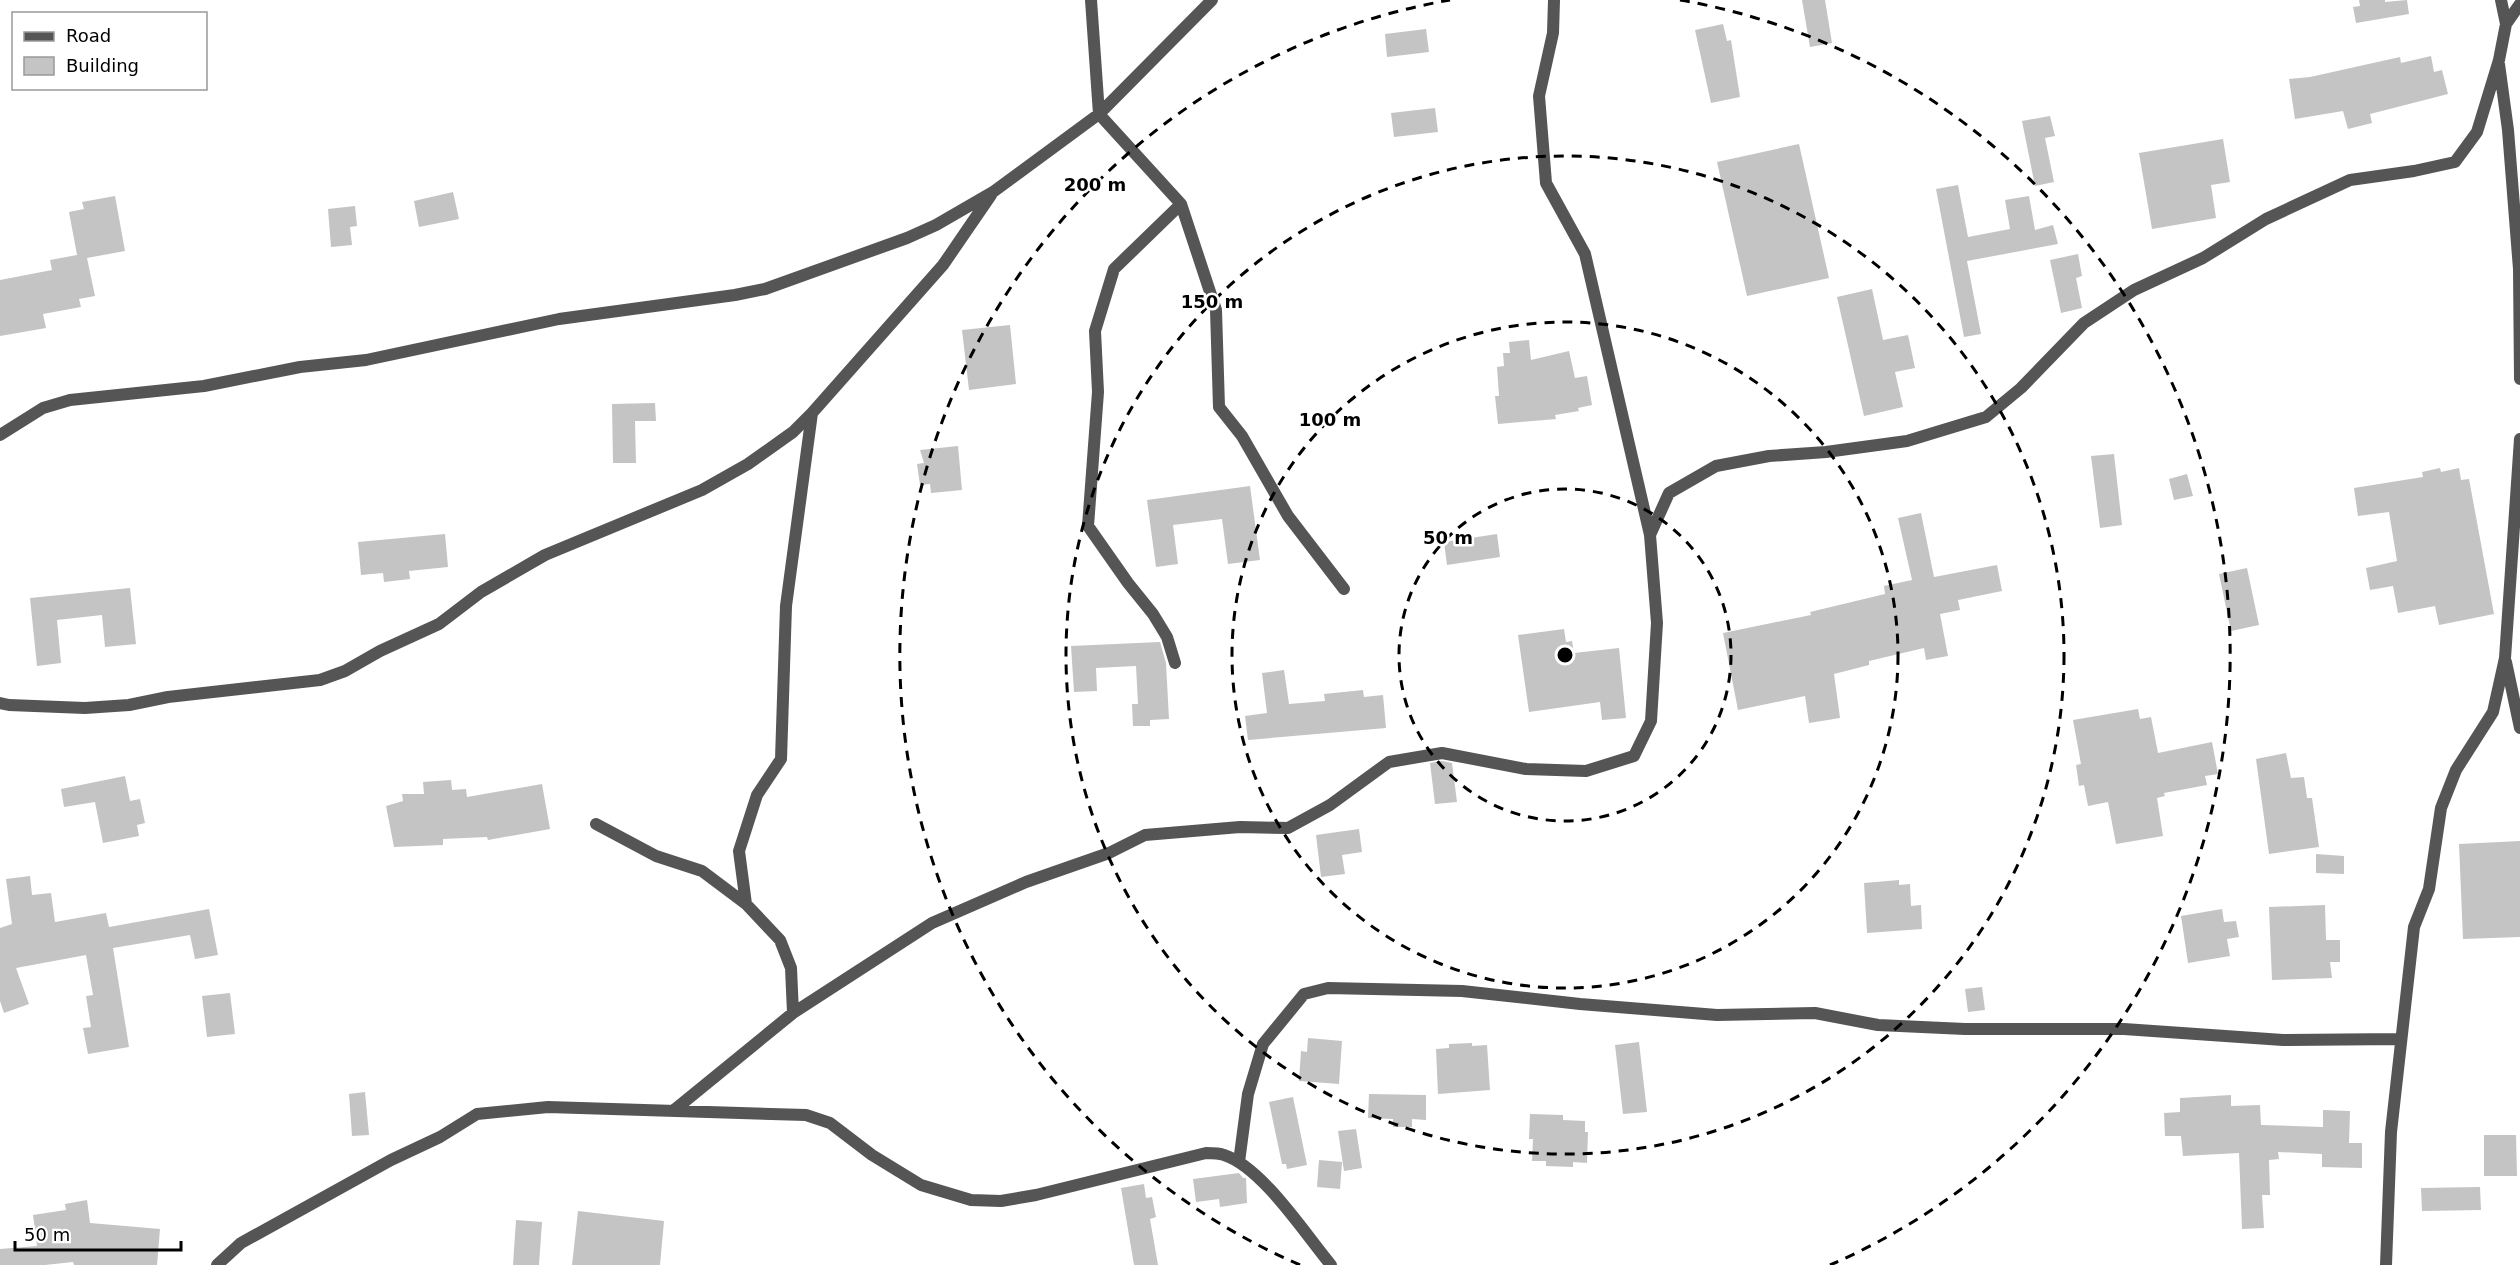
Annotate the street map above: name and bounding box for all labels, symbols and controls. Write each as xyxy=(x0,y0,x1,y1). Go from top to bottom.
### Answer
legend xyxy=(12,12,207,90)
text: Road xyxy=(66,25,111,46)
text: Building xyxy=(66,55,139,76)
text: 200 m xyxy=(1064,174,1126,195)
text: 150 m xyxy=(1181,291,1243,312)
text: 100 m xyxy=(1299,409,1361,430)
text: 50 m xyxy=(1423,527,1473,548)
centre of rings xyxy=(1555,645,1575,665)
scale bar xyxy=(15,1214,182,1252)
text: 50 m xyxy=(24,1224,70,1245)

